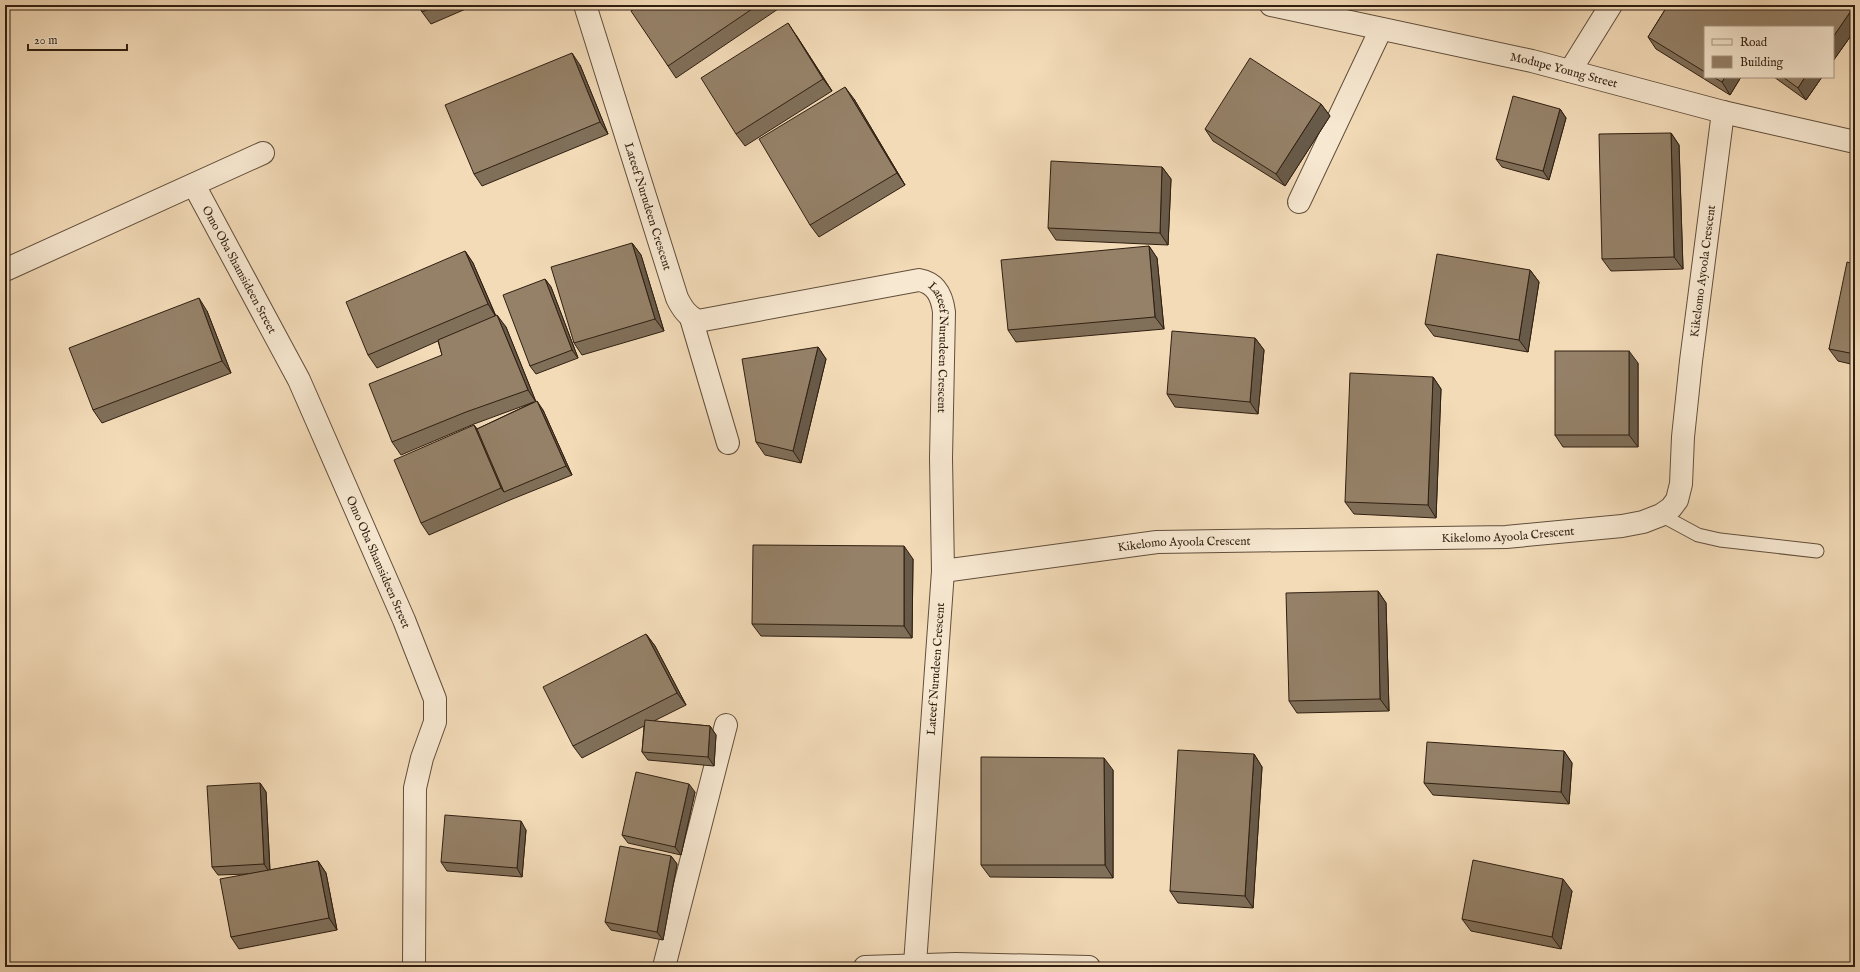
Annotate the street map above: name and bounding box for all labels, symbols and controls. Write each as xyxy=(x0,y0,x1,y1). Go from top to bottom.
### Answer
scale bar xyxy=(28,26,127,52)
legend xyxy=(1704,26,1834,78)
text: 20 m xyxy=(34,33,57,48)
text: Road xyxy=(1740,35,1768,50)
street label: Modupe Young Street xyxy=(1509,49,1619,91)
text: Building xyxy=(1740,55,1784,70)
street label: Lateef Nurudeen Crescent xyxy=(621,141,675,272)
street label: Omo Oba Shamsideen Street xyxy=(199,203,280,336)
street label: Kikelomo Ayoola Crescent xyxy=(1687,204,1718,338)
street label: Lateef Nurudeen Crescent xyxy=(925,278,952,413)
street label: Omo Oba Shamsideen Street xyxy=(343,493,414,630)
street label: Kikelomo Ayoola Crescent xyxy=(1441,523,1575,545)
street label: Kikelomo Ayoola Crescent xyxy=(1117,533,1251,555)
street label: Lateef Nurudeen Crescent xyxy=(924,602,948,736)

